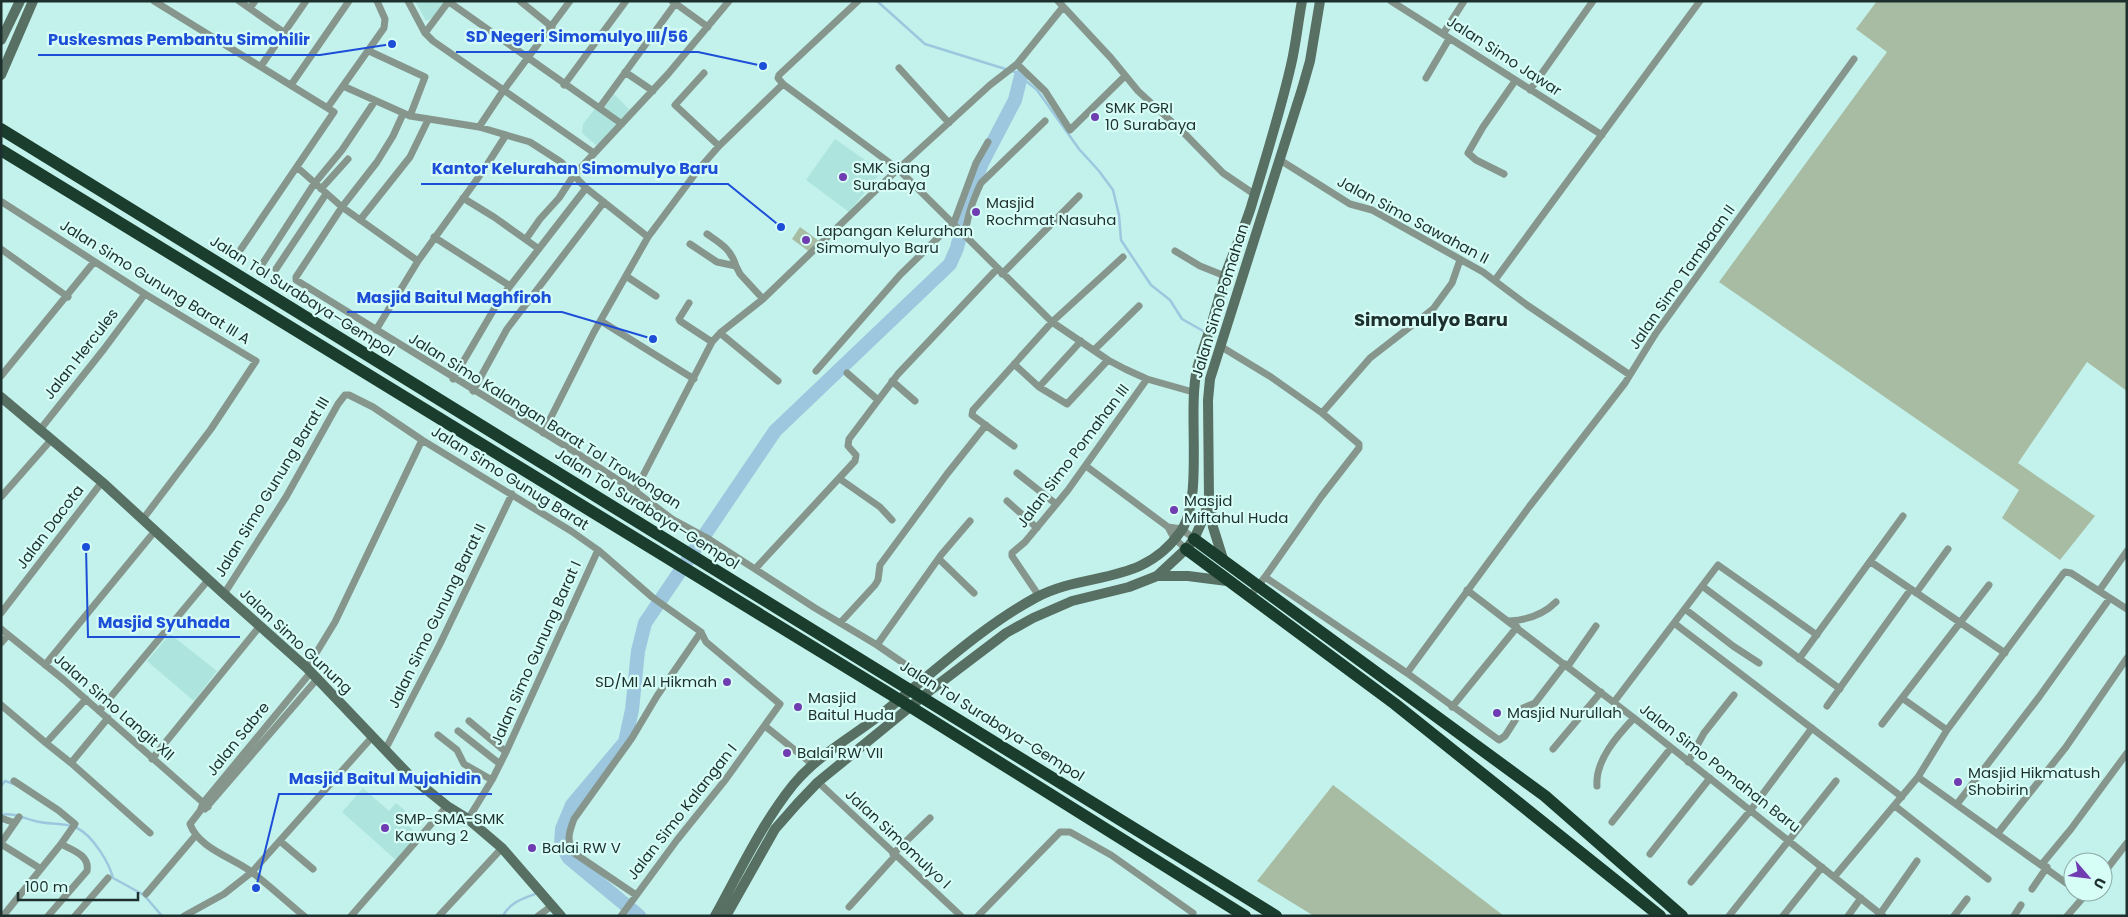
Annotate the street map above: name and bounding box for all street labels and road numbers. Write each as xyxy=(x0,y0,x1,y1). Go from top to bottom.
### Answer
street label: Jalan Simo Jawar xyxy=(1443,11,1566,101)
street label: Jalan Simo Sawahan II xyxy=(1334,171,1493,269)
street label: Jalan Simo Tambaan II xyxy=(1624,200,1740,353)
street label: Jalan Simo Gunung Barat III A xyxy=(56,214,255,349)
street label: Jalan Simo Pomahan xyxy=(1186,221,1253,381)
street label: Jalan Tol Surabaya–Gempol xyxy=(206,230,399,361)
street label: Jalan Hercules xyxy=(38,304,123,404)
street label: Jalan Simo Kalangan Barat Tol Trowongan xyxy=(405,327,686,514)
street label: Jalan Simo Pomahan III xyxy=(1011,379,1134,532)
street label: Jalan Simo Gunung Barat III xyxy=(209,393,334,581)
street label: Jalan Simo Gunug Barat xyxy=(427,420,593,535)
street label: Jalan Tol Surabaya–Gempol xyxy=(551,443,744,574)
street label: Jalan Dacota xyxy=(11,480,88,573)
street label: Jalan Simo Gunung Barat II xyxy=(383,520,491,712)
street label: Jalan Simo Gunung Barat I xyxy=(485,557,586,748)
street label: Jalan Simo Gunung xyxy=(235,583,357,699)
street label: Jalan Simo Langit XII xyxy=(50,648,179,765)
street label: Jalan Tol Surabaya–Gempol xyxy=(896,655,1089,786)
street label: Jalan Sabre xyxy=(201,697,274,780)
street label: Jalan Simo Pomahan Baru xyxy=(1636,698,1805,837)
street label: Jalan Simo Kalangan I xyxy=(622,739,741,884)
street label: Jalan Simomulyo I xyxy=(841,784,956,893)

